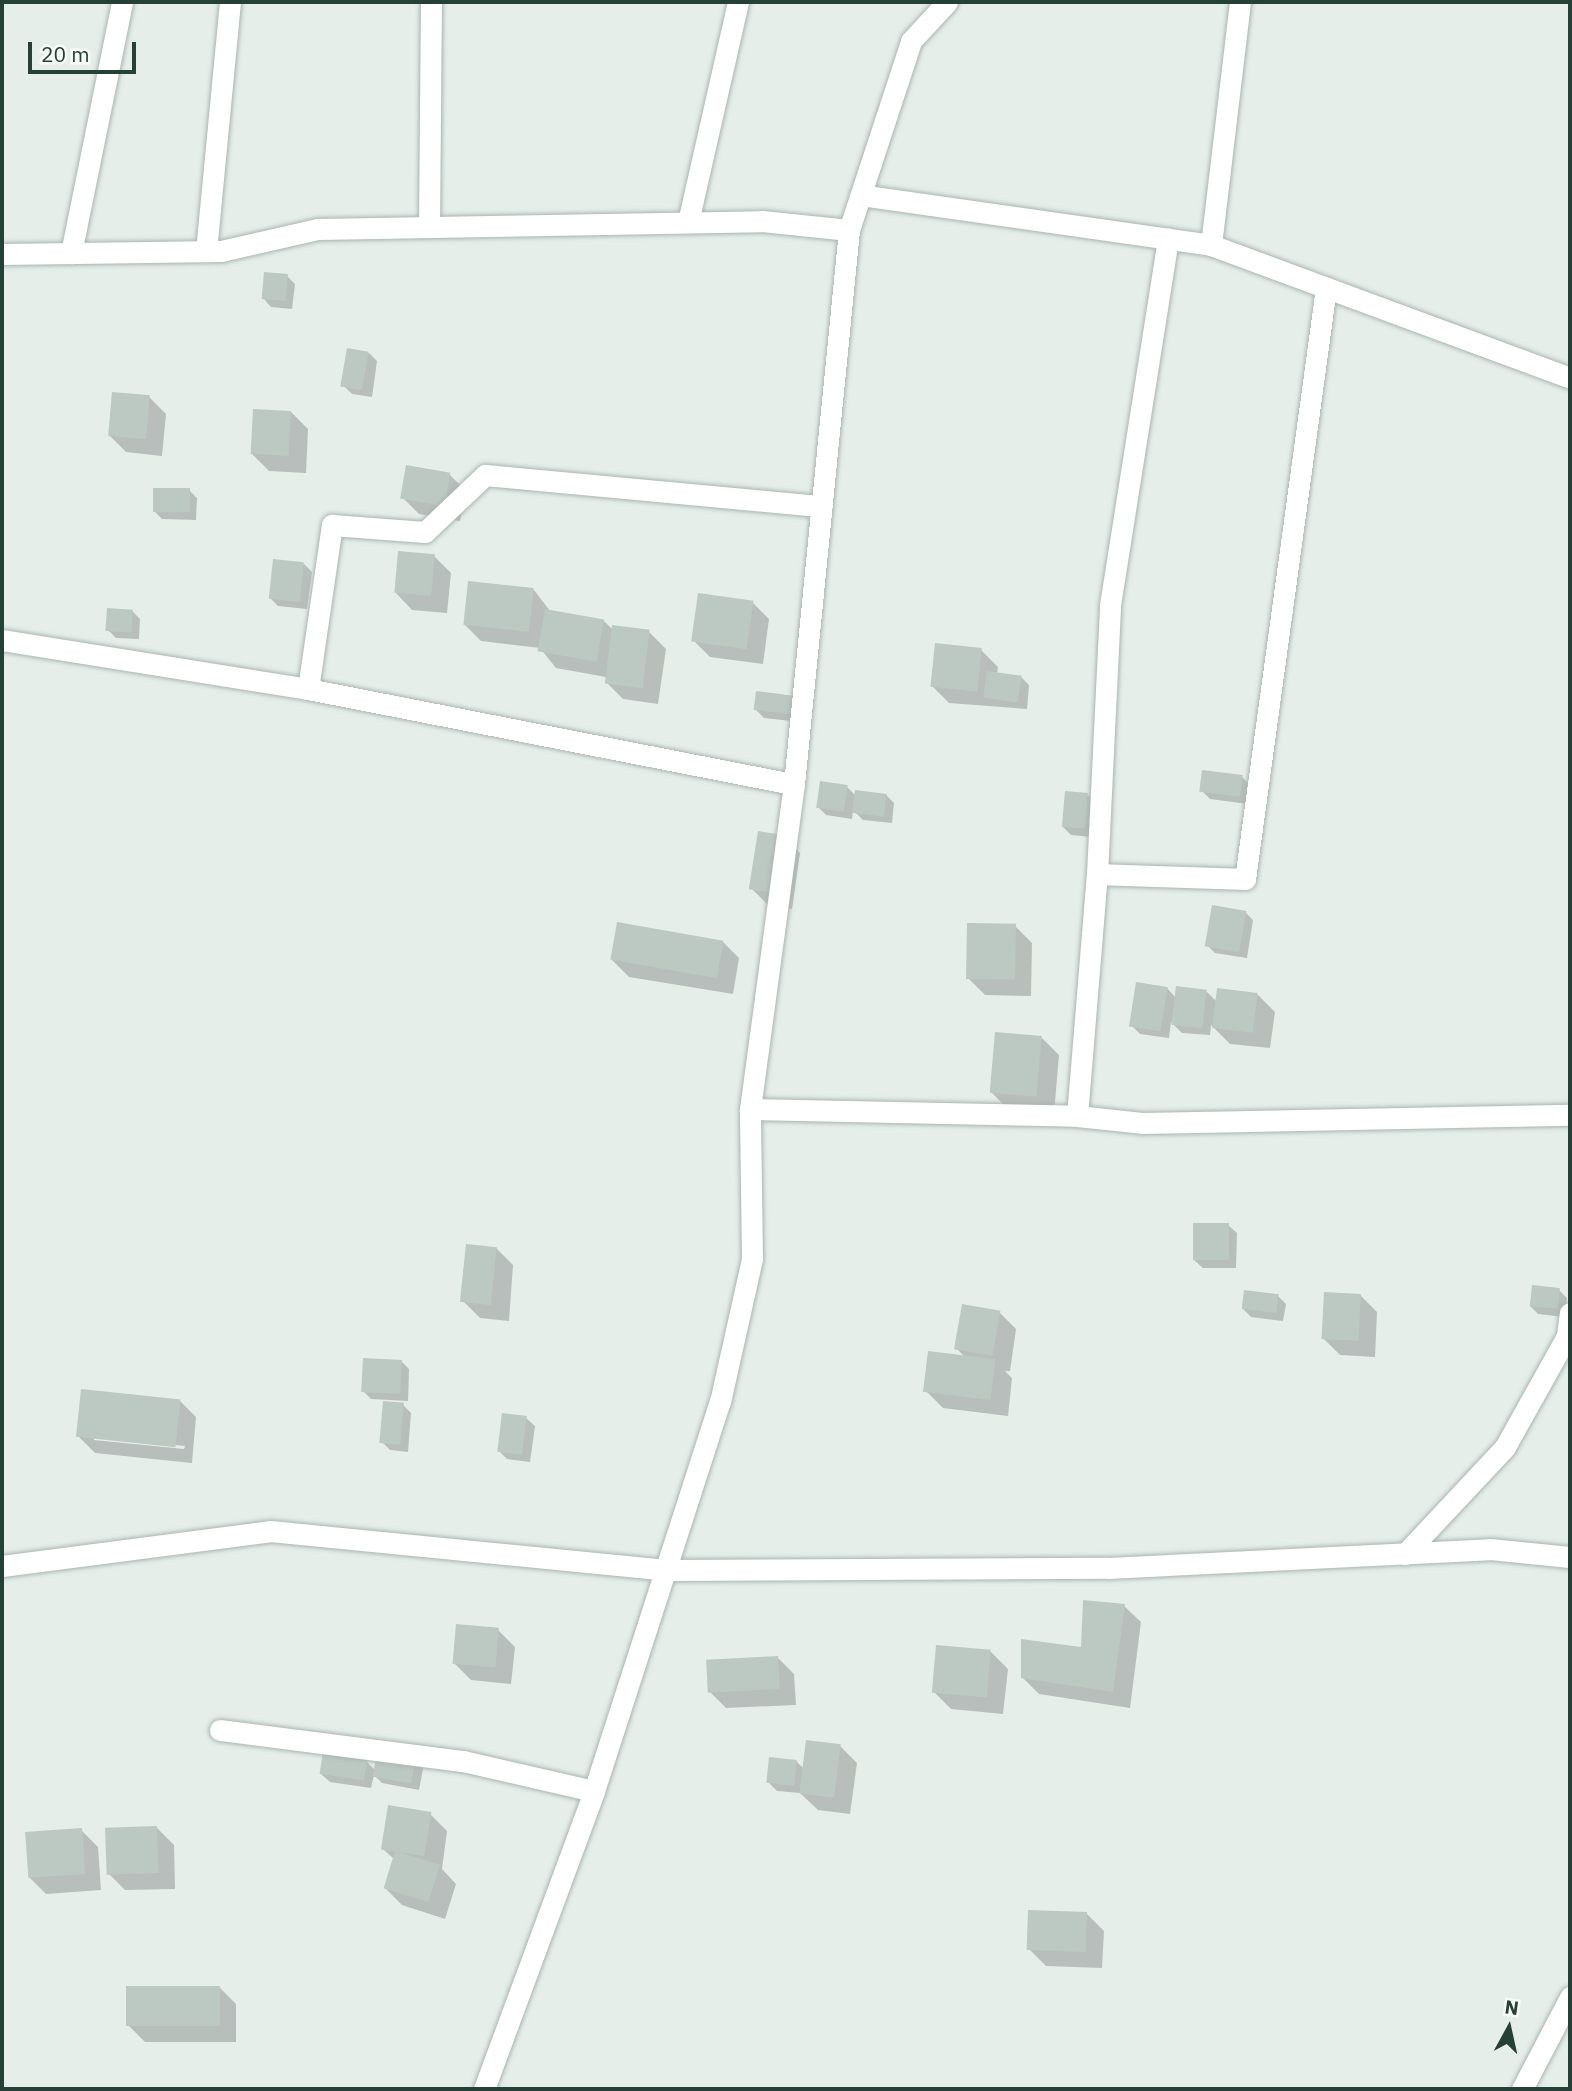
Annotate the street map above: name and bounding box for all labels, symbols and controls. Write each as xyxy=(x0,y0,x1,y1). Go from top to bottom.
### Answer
scale bar xyxy=(32,28,140,72)
text: 20 m xyxy=(41,40,90,68)
north arrow xyxy=(1474,1993,1544,2063)
text: N xyxy=(1503,1994,1520,2020)

